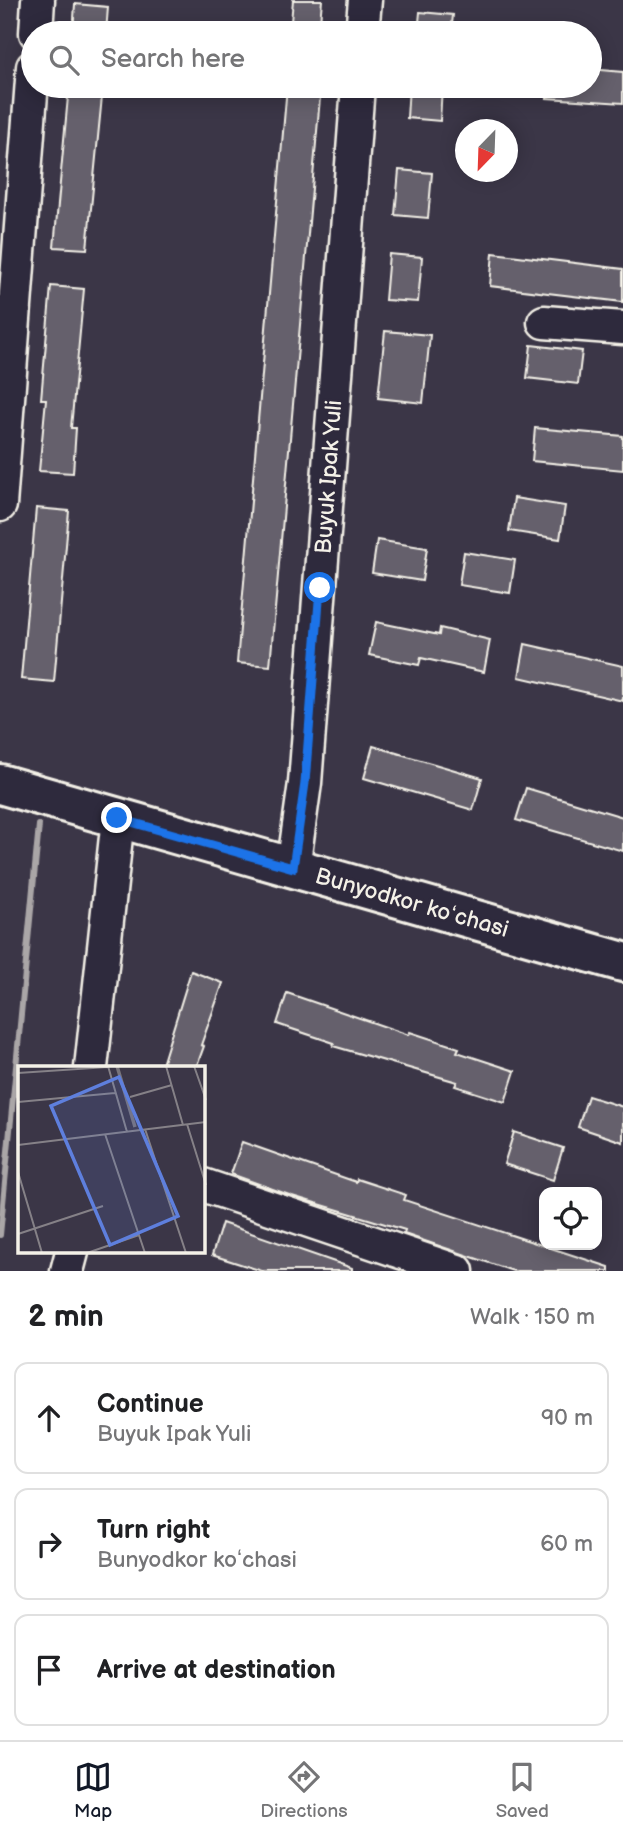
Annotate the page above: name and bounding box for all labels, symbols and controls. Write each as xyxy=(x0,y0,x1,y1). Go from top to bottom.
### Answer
search box xyxy=(21,21,602,98)
icon: search xyxy=(45,41,83,79)
text: Search here xyxy=(101,44,245,75)
north arrow xyxy=(455,119,518,182)
street label: Buyuk Ipak Yuli xyxy=(310,399,348,555)
route start xyxy=(304,572,335,603)
route end xyxy=(101,802,132,833)
street label: Bunyodkor koʻchasi xyxy=(312,862,512,944)
inset map xyxy=(18,1066,205,1254)
map controls xyxy=(539,1187,602,1250)
button: locate xyxy=(539,1187,602,1250)
text: 2 min xyxy=(28,1299,104,1335)
text: Walk · 150 m xyxy=(470,1303,595,1331)
text: Continue xyxy=(97,1389,204,1420)
icon: ahead xyxy=(30,1399,68,1437)
text: 90 m xyxy=(541,1404,593,1432)
text: Buyuk Ipak Yuli xyxy=(97,1420,251,1448)
text: Turn right xyxy=(97,1515,210,1546)
icon: right xyxy=(30,1525,68,1563)
text: 60 m xyxy=(540,1530,593,1558)
text: Bunyodkor koʻchasi xyxy=(97,1546,297,1574)
icon: arrive xyxy=(30,1651,68,1689)
text: Arrive at destination xyxy=(97,1655,336,1686)
tab: Map xyxy=(74,1758,112,1823)
tab: Directions xyxy=(260,1758,348,1823)
tab: Saved xyxy=(496,1758,549,1823)

